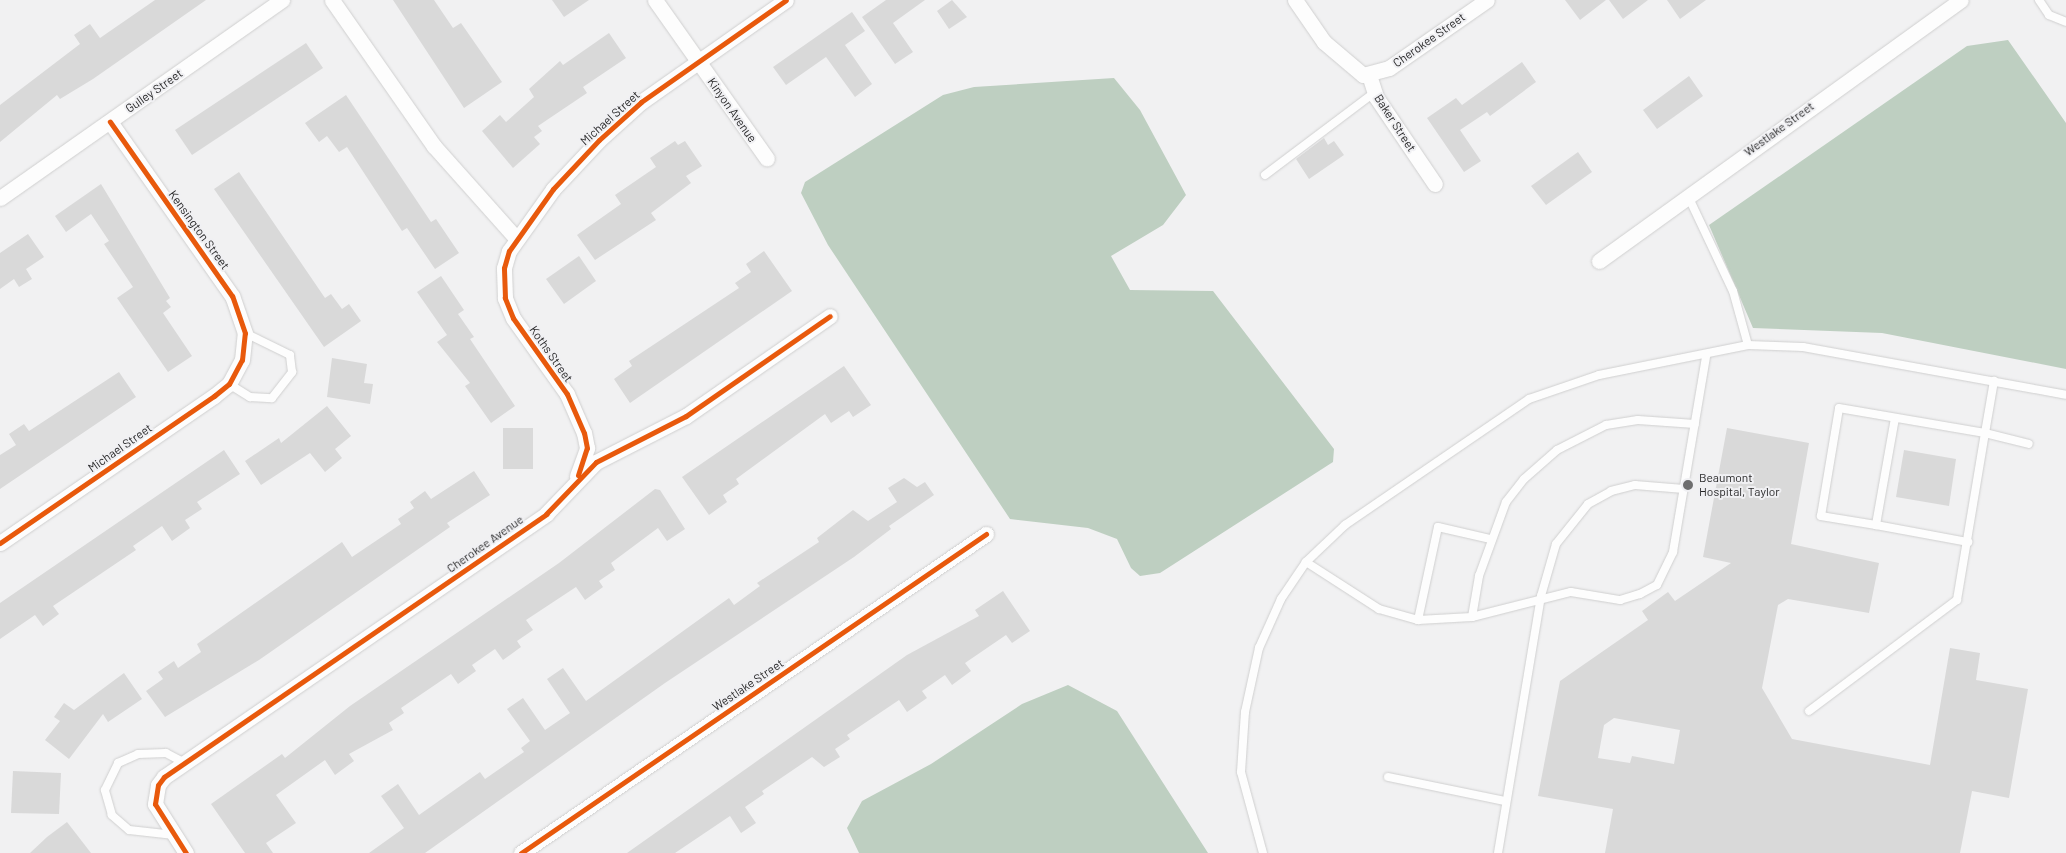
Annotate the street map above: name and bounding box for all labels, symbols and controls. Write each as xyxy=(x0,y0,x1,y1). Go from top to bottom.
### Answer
street label: Cherokee Street xyxy=(1390,10,1468,70)
street label: Gulley Street xyxy=(123,66,185,116)
street label: Kinyon Avenue xyxy=(704,75,760,145)
street label: Michael Street xyxy=(577,88,643,148)
street label: Baker Street xyxy=(1371,92,1419,154)
street label: Westlake Street xyxy=(1741,99,1817,159)
street label: Kensington Street xyxy=(166,188,232,272)
street label: Koths Street xyxy=(526,323,576,385)
street label: Michael Street xyxy=(85,421,155,475)
place label: Beaumont Hospital, Taylor xyxy=(1699,471,1780,499)
marker: Beaumont Hospital, Taylor xyxy=(1681,478,1695,492)
street label: Cherokee Avenue xyxy=(444,512,526,576)
street label: Westlake Street xyxy=(710,656,786,714)

